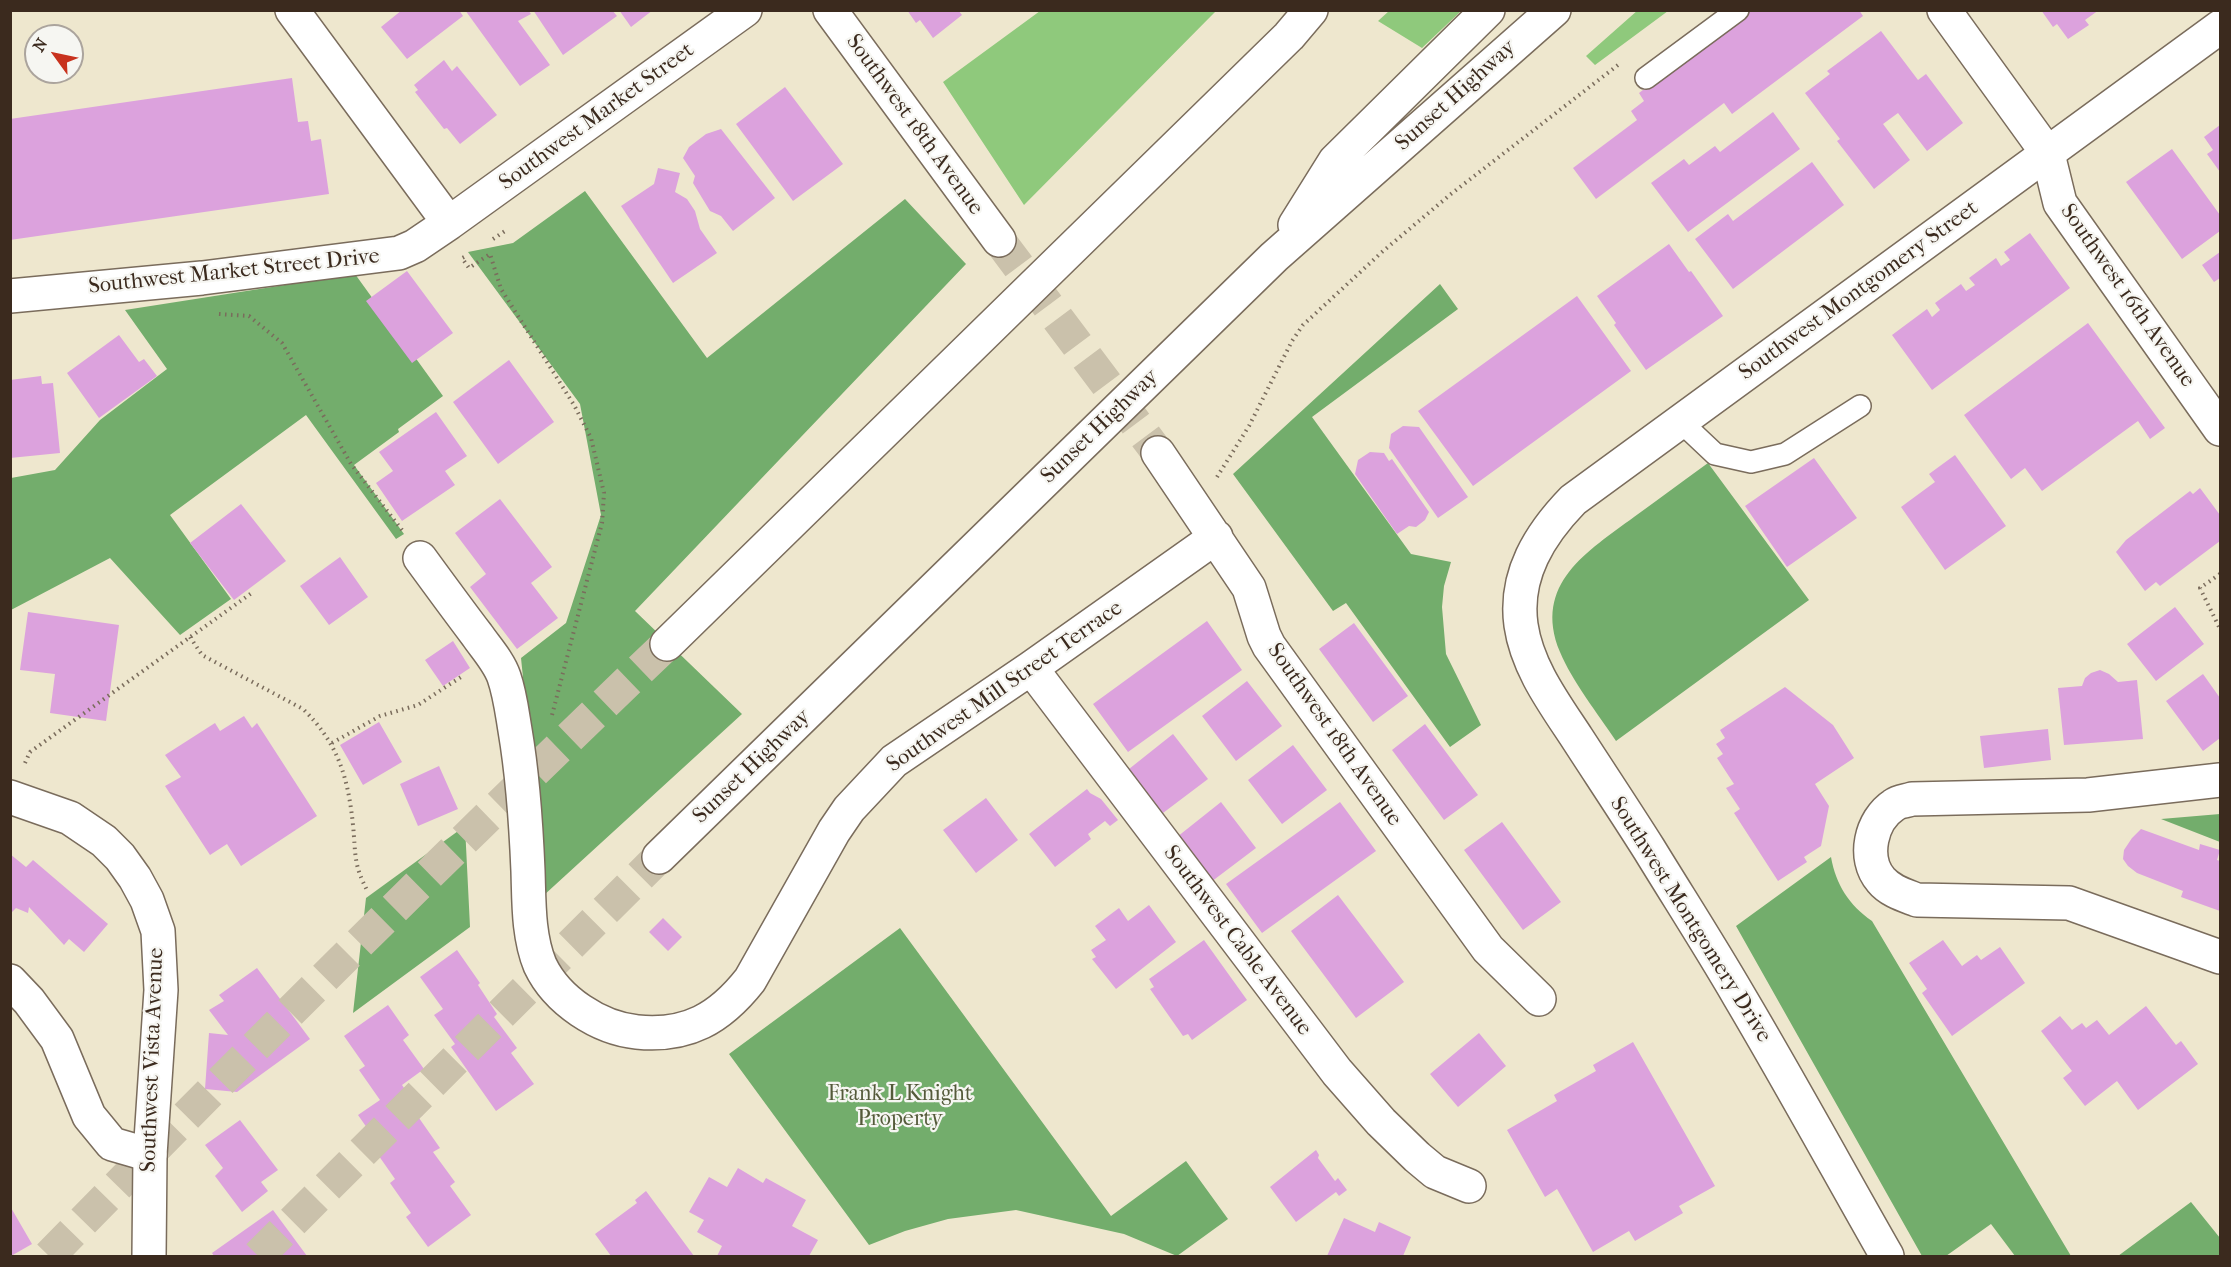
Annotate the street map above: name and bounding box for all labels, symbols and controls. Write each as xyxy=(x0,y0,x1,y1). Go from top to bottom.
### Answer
north arrow xyxy=(24,24,84,84)
street label: Southwest 18th Avenue xyxy=(840,30,988,220)
text: N xyxy=(29,35,51,55)
street label: Sunset Highway xyxy=(1390,35,1522,157)
street label: Southwest Market Street xyxy=(495,38,699,196)
street label: Southwest Montgomery Street xyxy=(1734,195,1984,387)
street label: Southwest 16th Avenue xyxy=(2054,199,2200,393)
street label: Southwest Market Street Drive xyxy=(87,244,381,300)
street label: Sunset Highway xyxy=(1036,364,1164,490)
street label: Southwest Mill Street Terrace xyxy=(882,595,1128,779)
street label: Southwest 18th Avenue xyxy=(1261,639,1407,831)
street label: Sunset Highway xyxy=(688,704,816,830)
street label: Southwest Montgomery Drive xyxy=(1603,792,1777,1048)
street label: Southwest Cable Avenue xyxy=(1157,841,1317,1041)
street label: Southwest Vista Avenue xyxy=(136,947,170,1173)
park label: Frank L Knight Property xyxy=(827,1082,973,1134)

